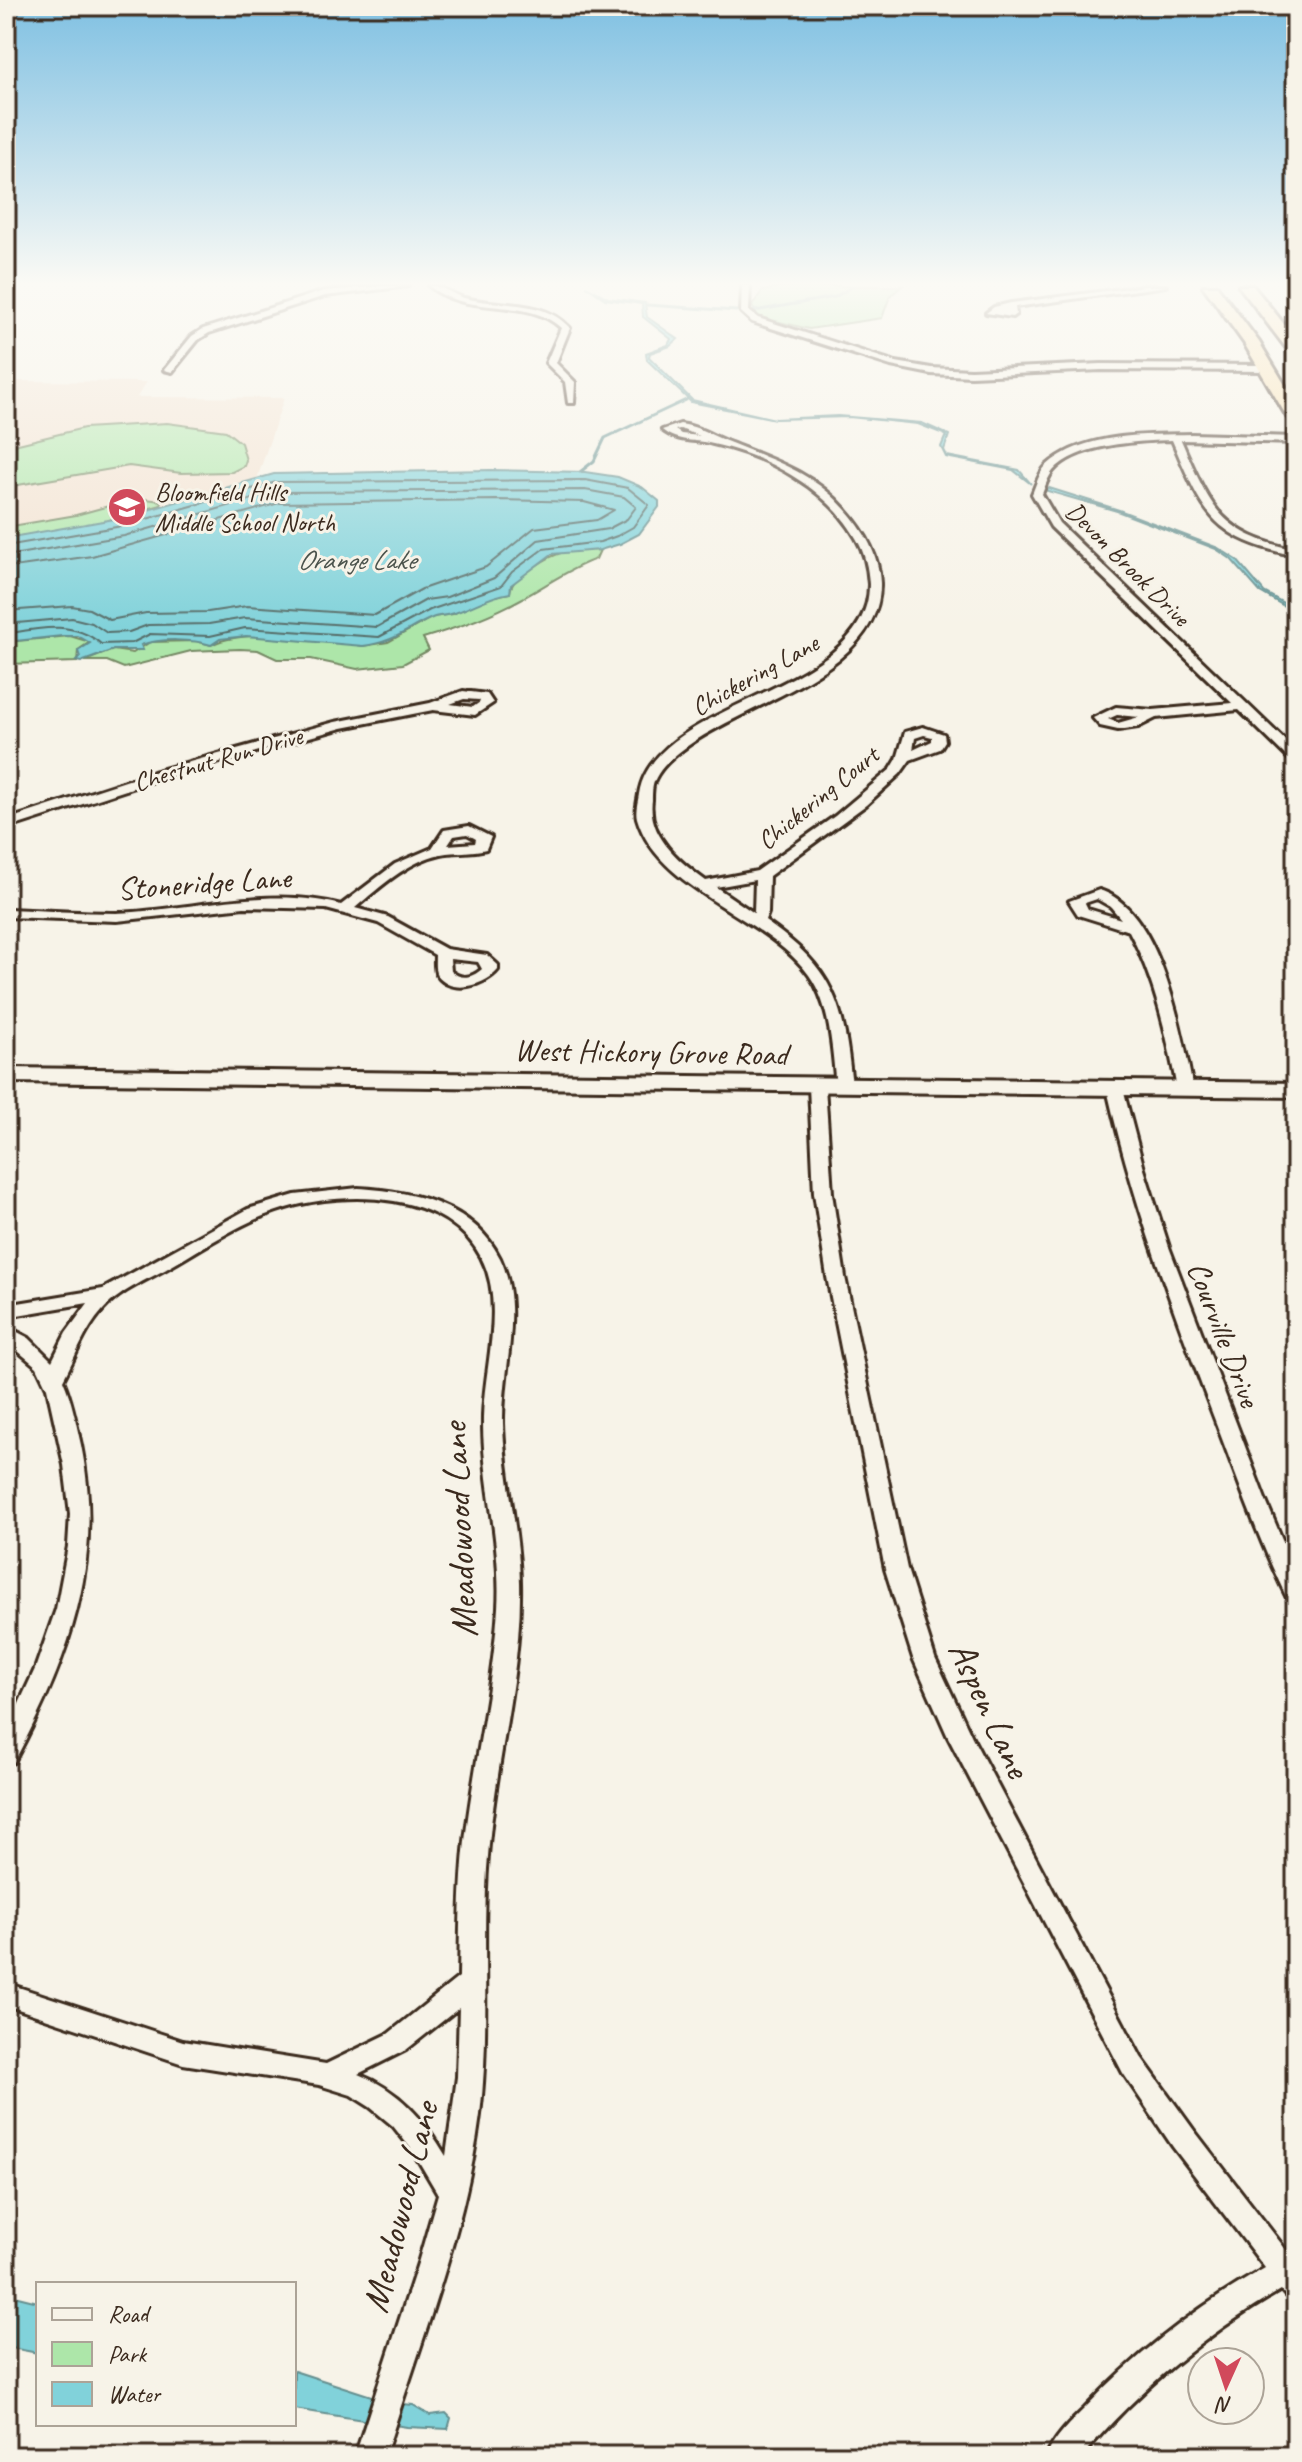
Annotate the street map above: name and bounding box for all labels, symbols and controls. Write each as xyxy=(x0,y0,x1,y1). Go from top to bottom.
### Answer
place label: Bloomfield Hills Middle School North xyxy=(155,476,336,539)
school or university icon: Bloomfield Hills Middle School North xyxy=(106,486,148,528)
street label: Devon Brook Drive xyxy=(1059,495,1198,634)
water label: Orange Lake xyxy=(297,542,419,577)
street label: Chickering Lane xyxy=(686,626,826,723)
street label: Chestnut Run Drive xyxy=(130,719,308,799)
street label: Chickering Court xyxy=(751,737,887,857)
street label: Stoneridge Lane xyxy=(116,856,295,910)
street label: West Hickory Grove Road xyxy=(514,1029,792,1075)
street label: Courville Drive xyxy=(1178,1256,1271,1415)
street label: Meadowood Lane xyxy=(430,1419,488,1639)
street label: Aspen Lane xyxy=(938,1633,1043,1787)
street label: Meadowood Lane xyxy=(351,2094,449,2317)
legend xyxy=(36,2282,296,2426)
text: Road xyxy=(108,2299,152,2329)
text: Park xyxy=(108,2339,148,2369)
north arrow xyxy=(1186,2346,1266,2426)
text: Water xyxy=(108,2379,163,2409)
text: N xyxy=(1214,2390,1233,2419)

